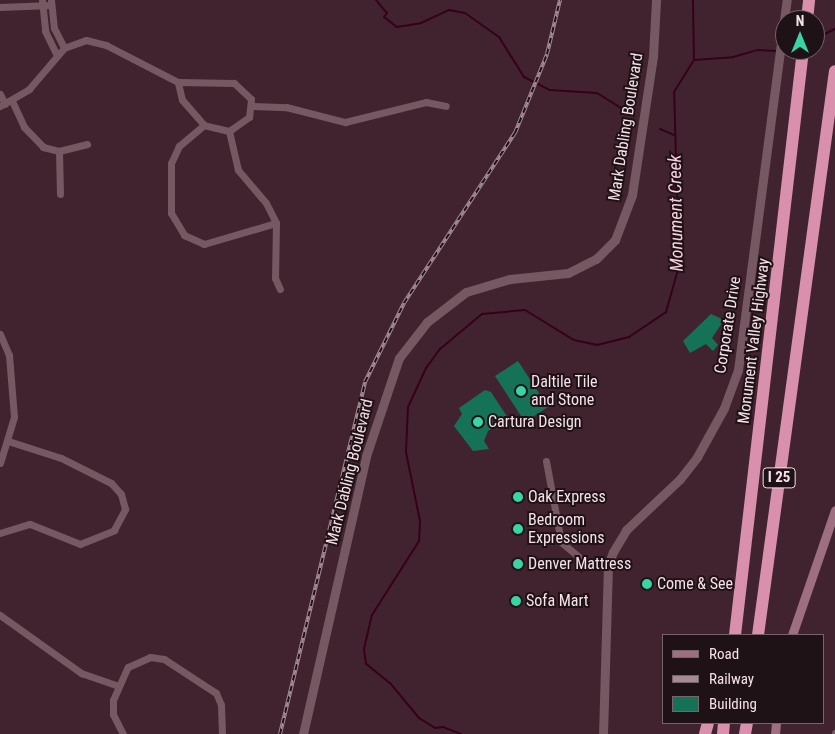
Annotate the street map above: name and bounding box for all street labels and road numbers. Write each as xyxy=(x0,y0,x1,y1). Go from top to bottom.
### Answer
street label: Mark Dabling Boulevard xyxy=(605,52,647,202)
street label: Monument Valley Highway xyxy=(734,257,774,425)
street label: Corporate Drive xyxy=(711,275,745,375)
street label: Mark Dabling Boulevard xyxy=(323,397,377,547)
road number: I 25 xyxy=(762,466,796,490)

